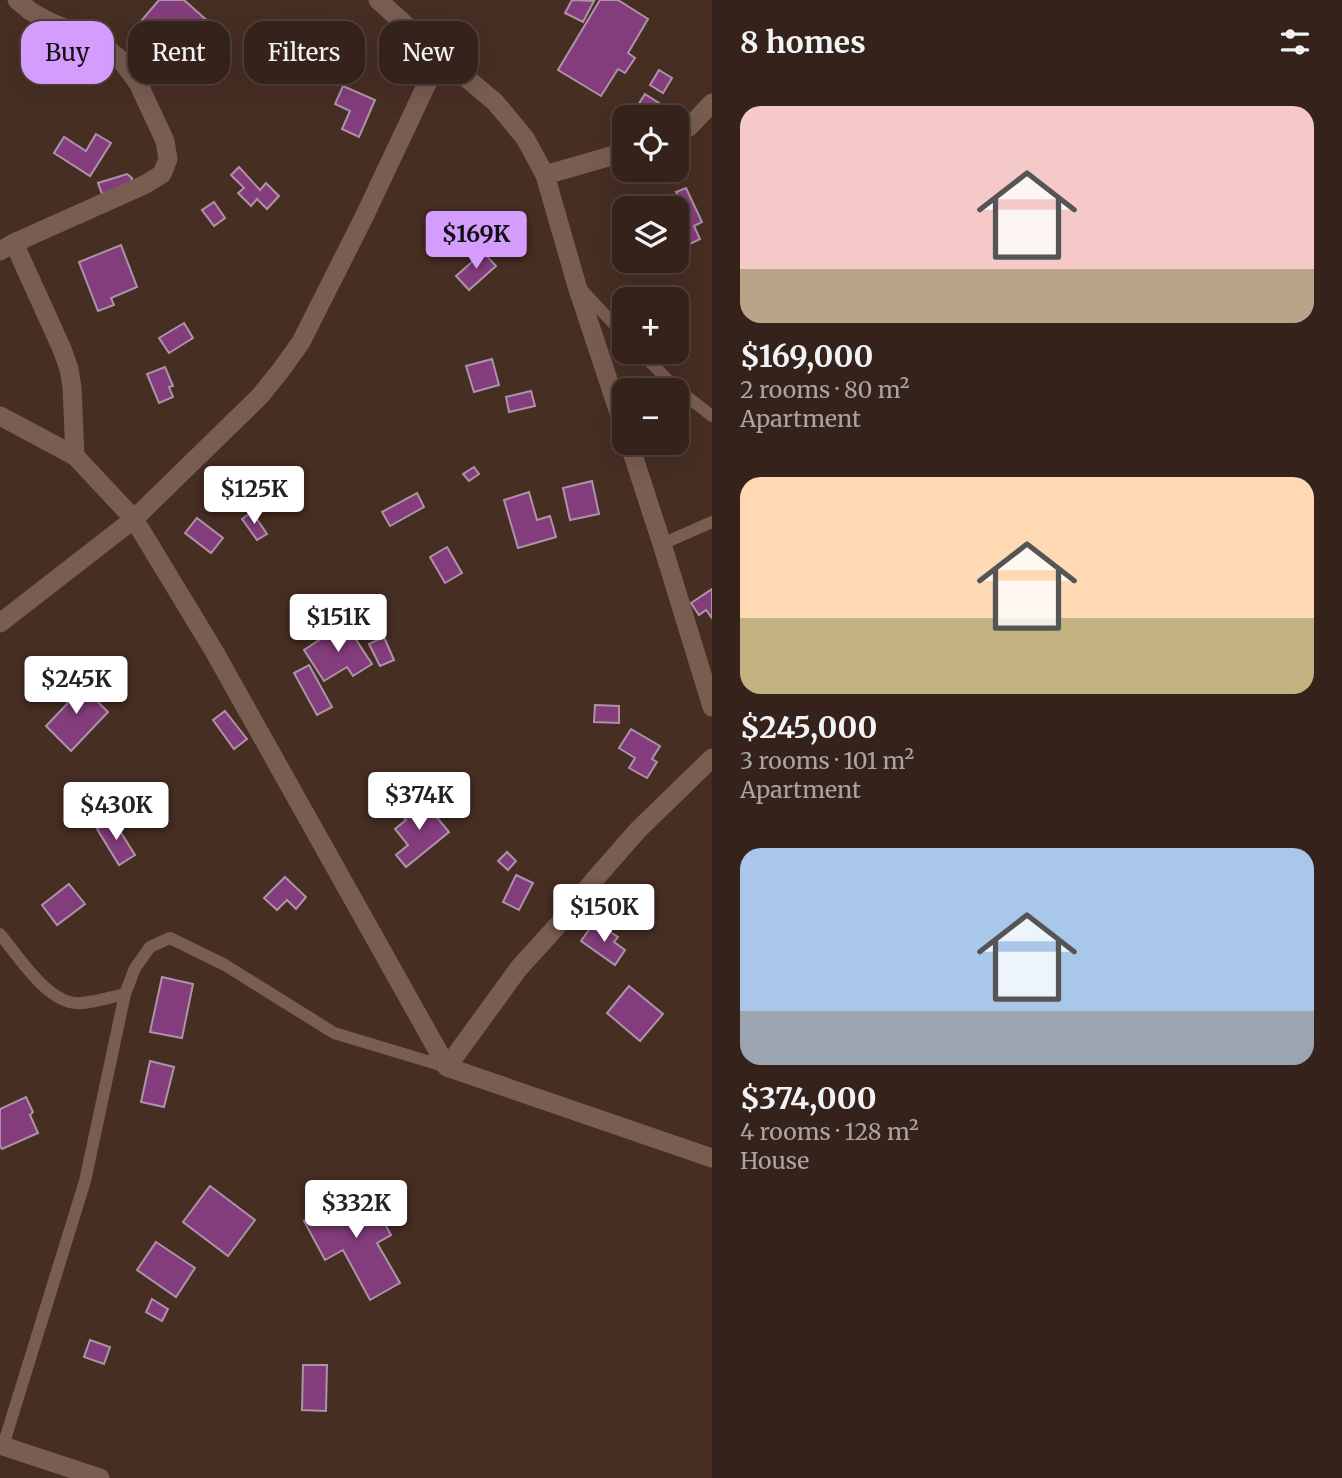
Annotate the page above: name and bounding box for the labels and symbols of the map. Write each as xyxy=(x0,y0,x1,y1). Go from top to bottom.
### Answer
pin: $169K xyxy=(427,212,525,271)
pin: $125K xyxy=(205,466,303,526)
pin: $151K xyxy=(289,594,387,654)
pin: $245K xyxy=(27,656,125,716)
pin: $374K xyxy=(370,772,468,832)
pin: $430K xyxy=(67,782,165,842)
pin: $150K xyxy=(555,884,653,944)
pin: $332K xyxy=(307,1180,405,1240)

